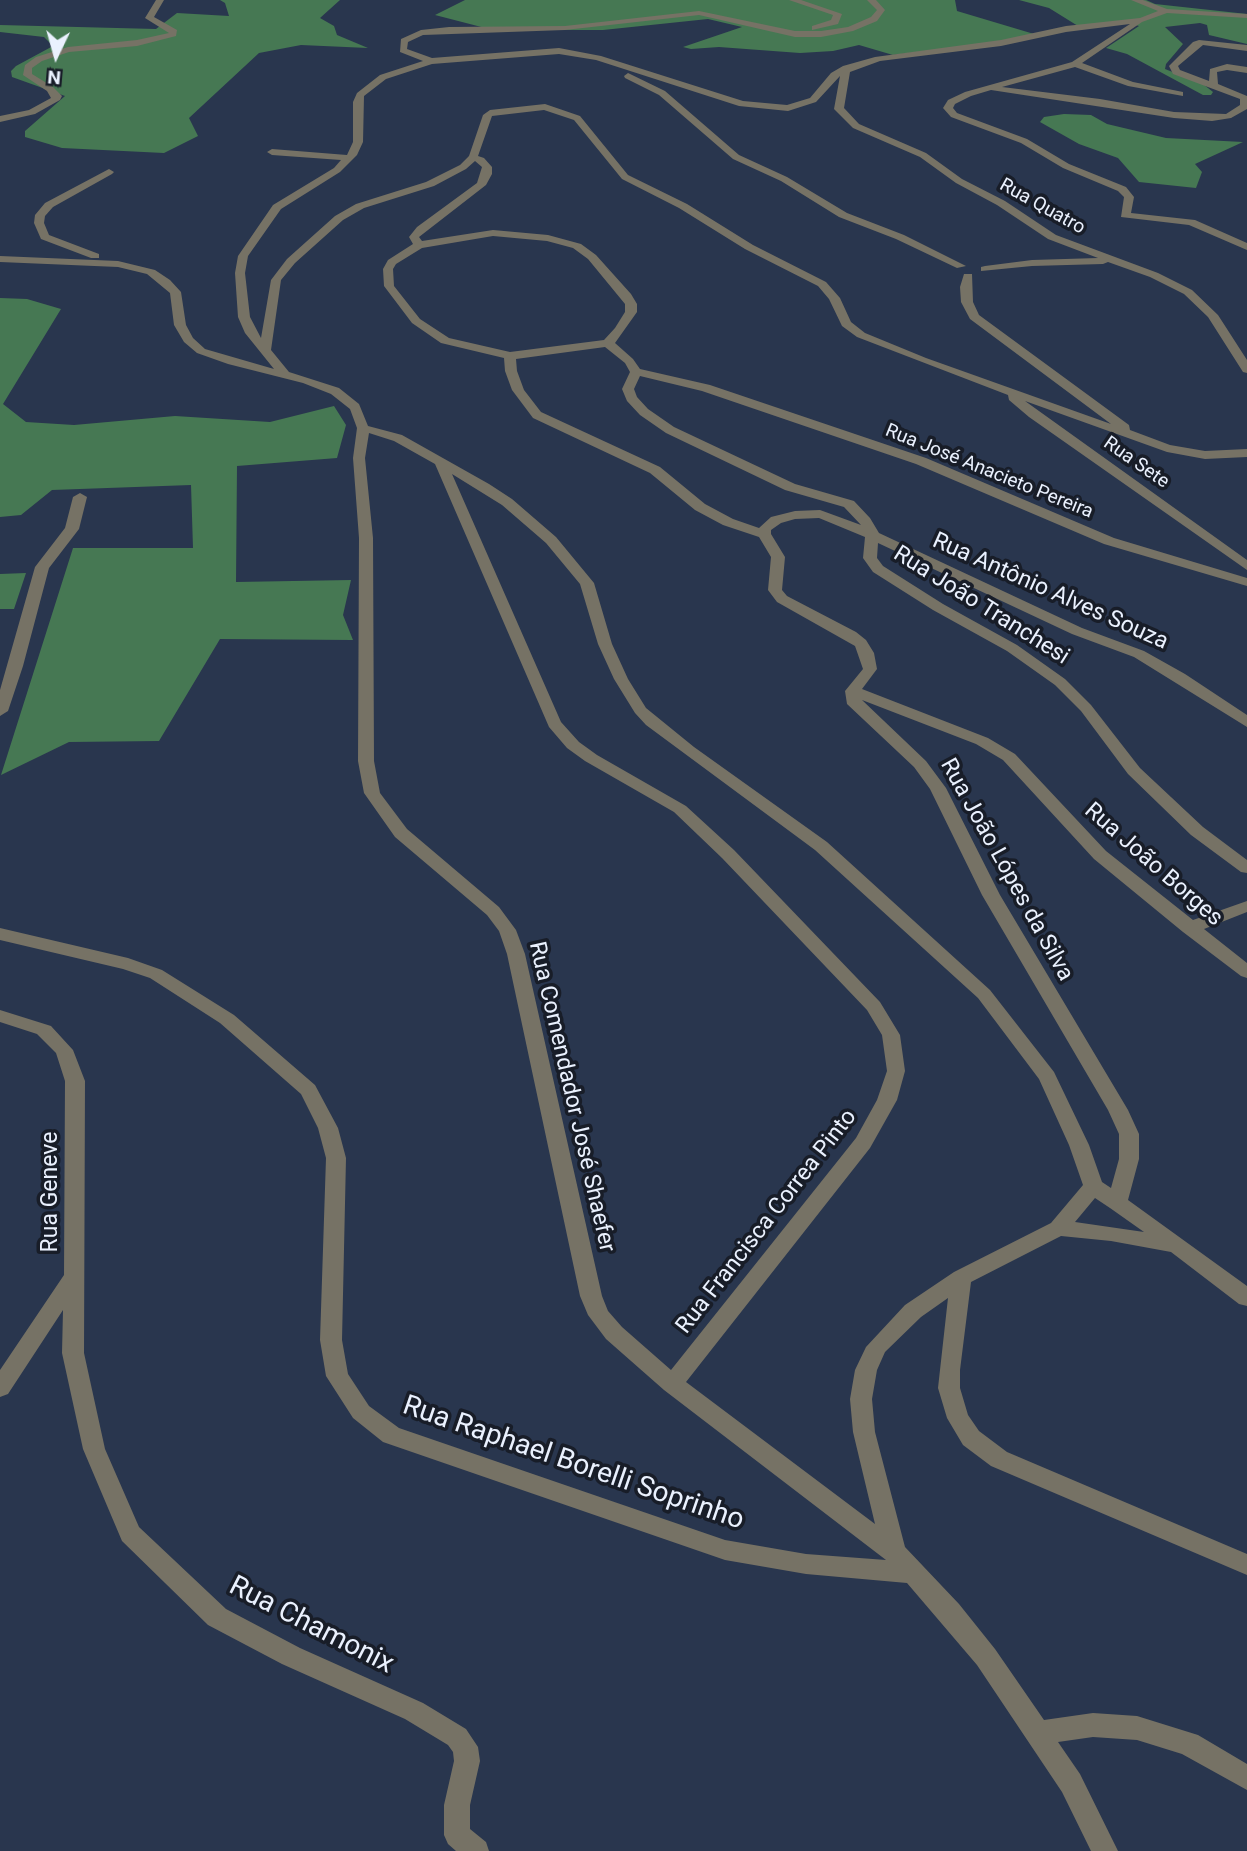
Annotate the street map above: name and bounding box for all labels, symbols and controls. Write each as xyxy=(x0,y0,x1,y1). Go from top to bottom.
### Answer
north arrow xyxy=(21,21,91,91)
text: N xyxy=(46,65,62,89)
street label: Rua Quatro xyxy=(995,174,1089,240)
street label: Rua José Anacieto Pereira xyxy=(882,420,1096,524)
street label: Rua Sete xyxy=(1099,432,1173,494)
street label: Rua Antônio Alves Souza xyxy=(928,528,1172,656)
street label: Rua João Tranchesi xyxy=(888,541,1074,671)
street label: Rua João Lópes da Silva xyxy=(933,754,1079,986)
street label: Rua João Borges xyxy=(1078,797,1228,933)
street label: Rua Comendador José Shaefer xyxy=(522,939,620,1255)
street label: Rua Francisca Correa Pinto xyxy=(671,1104,863,1340)
street label: Rua Geneve xyxy=(37,1132,65,1252)
street label: Rua Raphael Borelli Soprinho xyxy=(398,1390,748,1538)
street label: Rua Chamonix xyxy=(223,1570,399,1682)

